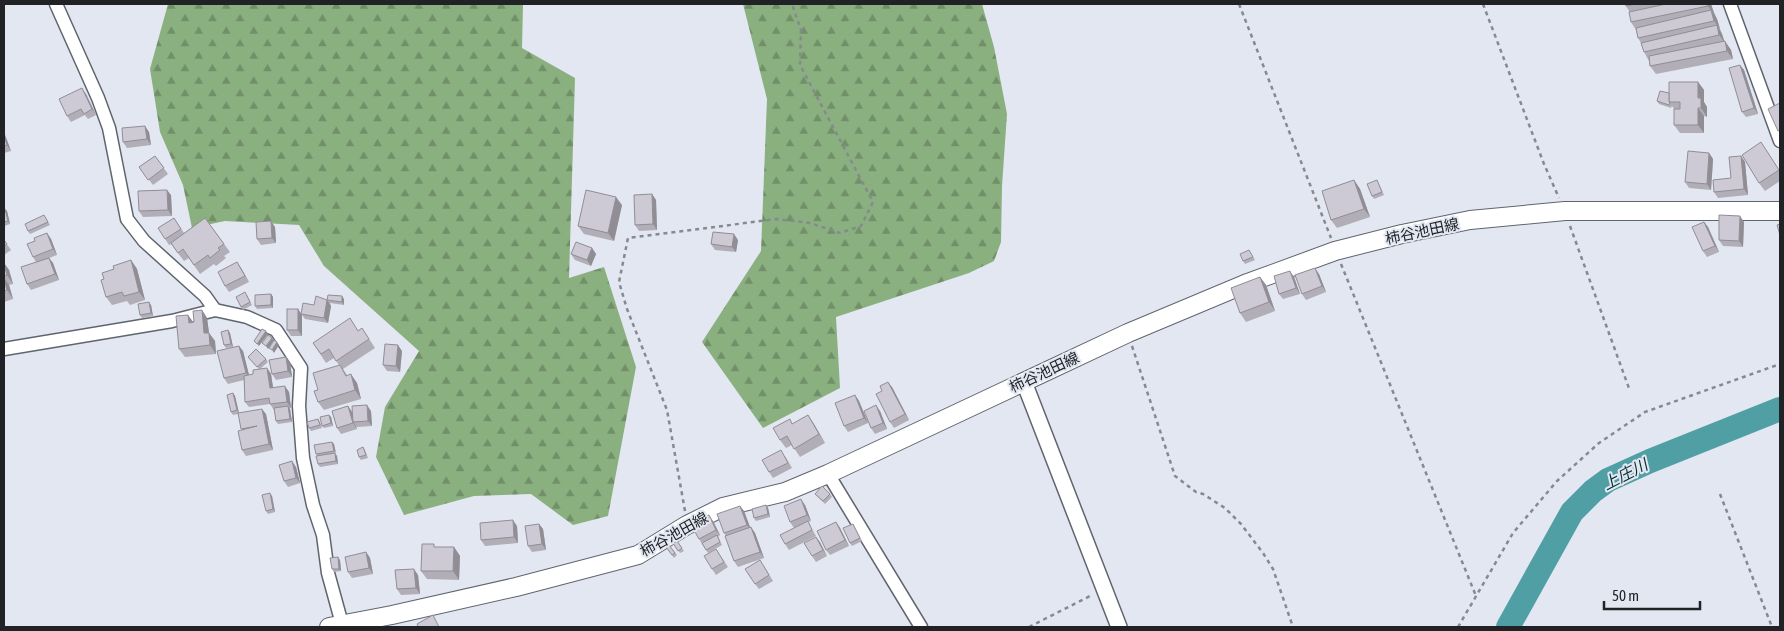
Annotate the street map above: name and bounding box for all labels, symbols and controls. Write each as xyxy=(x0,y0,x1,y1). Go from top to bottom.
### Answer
street label: 柿谷池田線 xyxy=(1384,215,1460,247)
street label: 柿谷池田線 xyxy=(1006,348,1082,396)
water label: 上庄川 xyxy=(1600,454,1652,493)
street label: 柿谷池田線 xyxy=(637,508,711,560)
scale bar xyxy=(1604,578,1700,610)
text: 50 m xyxy=(1612,587,1639,604)

